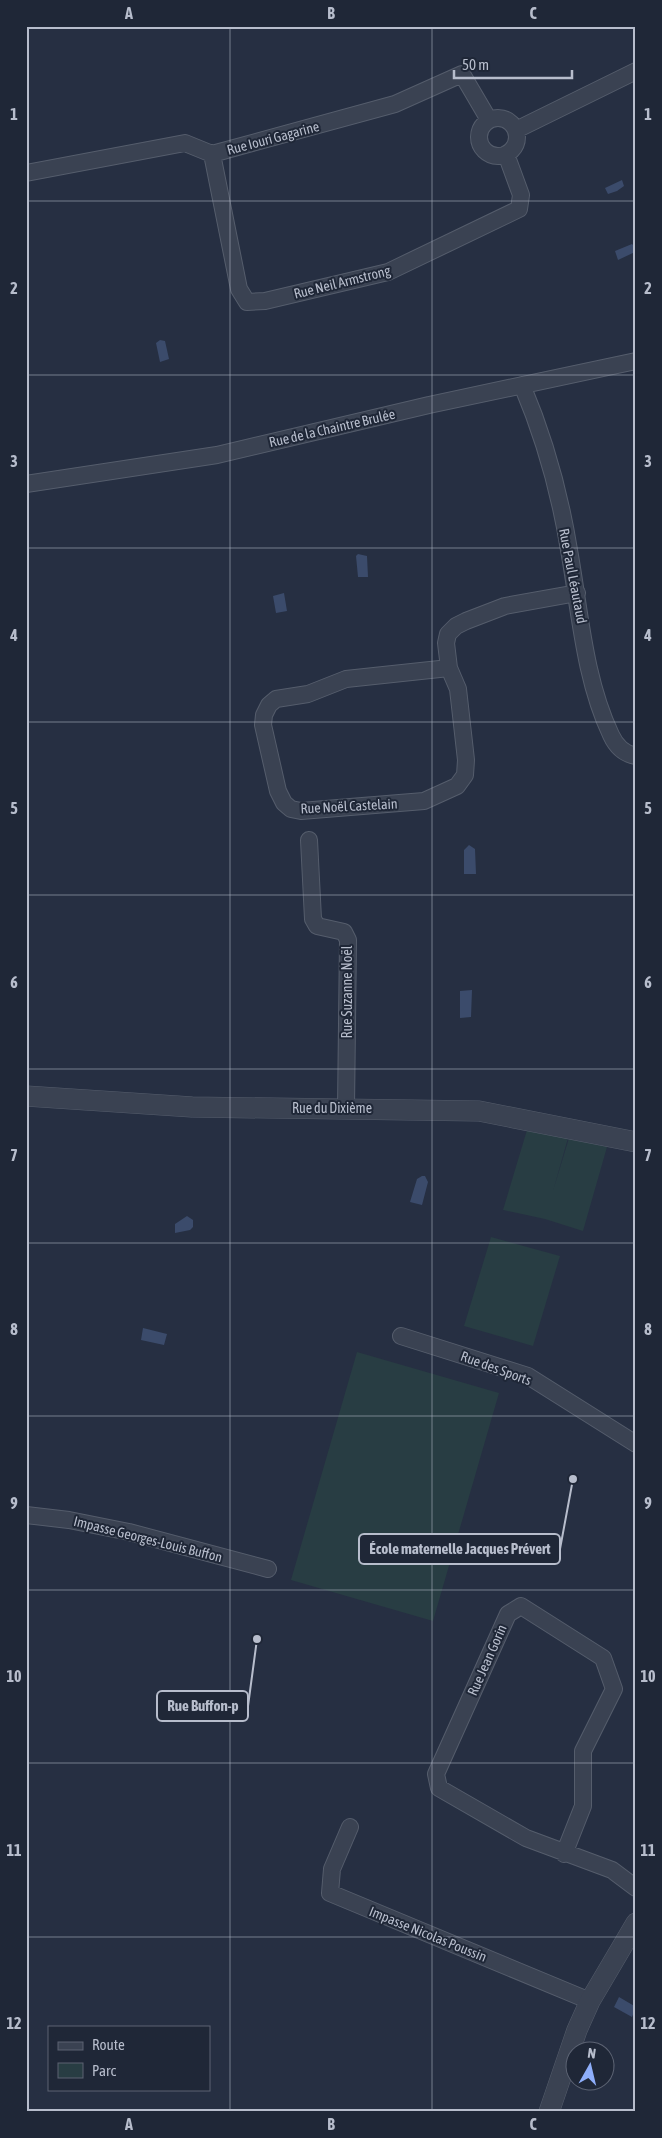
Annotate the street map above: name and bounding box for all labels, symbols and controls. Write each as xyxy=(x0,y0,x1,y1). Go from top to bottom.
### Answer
text: A xyxy=(124,4,133,22)
text: B xyxy=(327,4,335,22)
text: C xyxy=(529,4,537,22)
scale bar xyxy=(454,48,572,80)
text: 50 m xyxy=(462,56,489,73)
text: 1 xyxy=(10,105,18,123)
text: 1 xyxy=(644,105,652,123)
street label: Rue Iouri Gagarine xyxy=(225,118,321,158)
street label: Rue Neil Armstrong xyxy=(292,262,392,302)
text: 2 xyxy=(10,279,18,297)
text: 2 xyxy=(644,279,652,297)
street label: Rue de la Chaintre Brulée xyxy=(267,406,397,450)
text: 3 xyxy=(10,452,18,470)
text: 3 xyxy=(644,452,652,470)
street label: Rue Paul Léautaud xyxy=(556,527,590,625)
text: 4 xyxy=(9,626,18,644)
text: 4 xyxy=(643,626,652,644)
street label: Rue Noël Castelain xyxy=(300,795,398,817)
text: 5 xyxy=(10,799,18,817)
text: 5 xyxy=(644,799,652,817)
street label: Rue Suzanne Noël xyxy=(339,945,355,1039)
text: 6 xyxy=(10,973,18,991)
text: 6 xyxy=(644,973,652,991)
street label: Rue du Dixième xyxy=(292,1100,372,1116)
text: 7 xyxy=(10,1146,18,1164)
text: 7 xyxy=(644,1146,652,1164)
text: 8 xyxy=(10,1320,18,1338)
text: 8 xyxy=(644,1320,652,1338)
street label: Rue des Sports xyxy=(459,1348,534,1388)
text: 9 xyxy=(10,1494,18,1512)
text: 9 xyxy=(644,1494,652,1512)
street label: Impasse Georges-Louis Buffon xyxy=(72,1513,224,1565)
callout: École maternelle Jacques Prévert xyxy=(359,1534,560,1564)
text: École maternelle Jacques Prévert xyxy=(369,1540,551,1557)
street label: Rue Jean Gorin xyxy=(464,1622,510,1698)
text: 10 xyxy=(6,1667,22,1685)
text: 10 xyxy=(640,1667,656,1685)
callout: Rue Buffon-p xyxy=(157,1691,248,1721)
text: Rue Buffon-p xyxy=(167,1697,239,1714)
text: 11 xyxy=(6,1841,22,1859)
text: 11 xyxy=(640,1841,656,1859)
street label: Impasse Nicolas Poussin xyxy=(367,1903,489,1965)
text: 12 xyxy=(6,2014,22,2032)
text: 12 xyxy=(640,2014,656,2032)
legend xyxy=(48,2026,210,2090)
text: Route xyxy=(92,2036,125,2053)
north arrow xyxy=(564,2040,614,2090)
text: N xyxy=(587,2045,597,2062)
text: Parc xyxy=(92,2062,116,2079)
text: A xyxy=(124,2115,133,2133)
text: B xyxy=(327,2115,335,2133)
text: C xyxy=(529,2115,537,2133)

